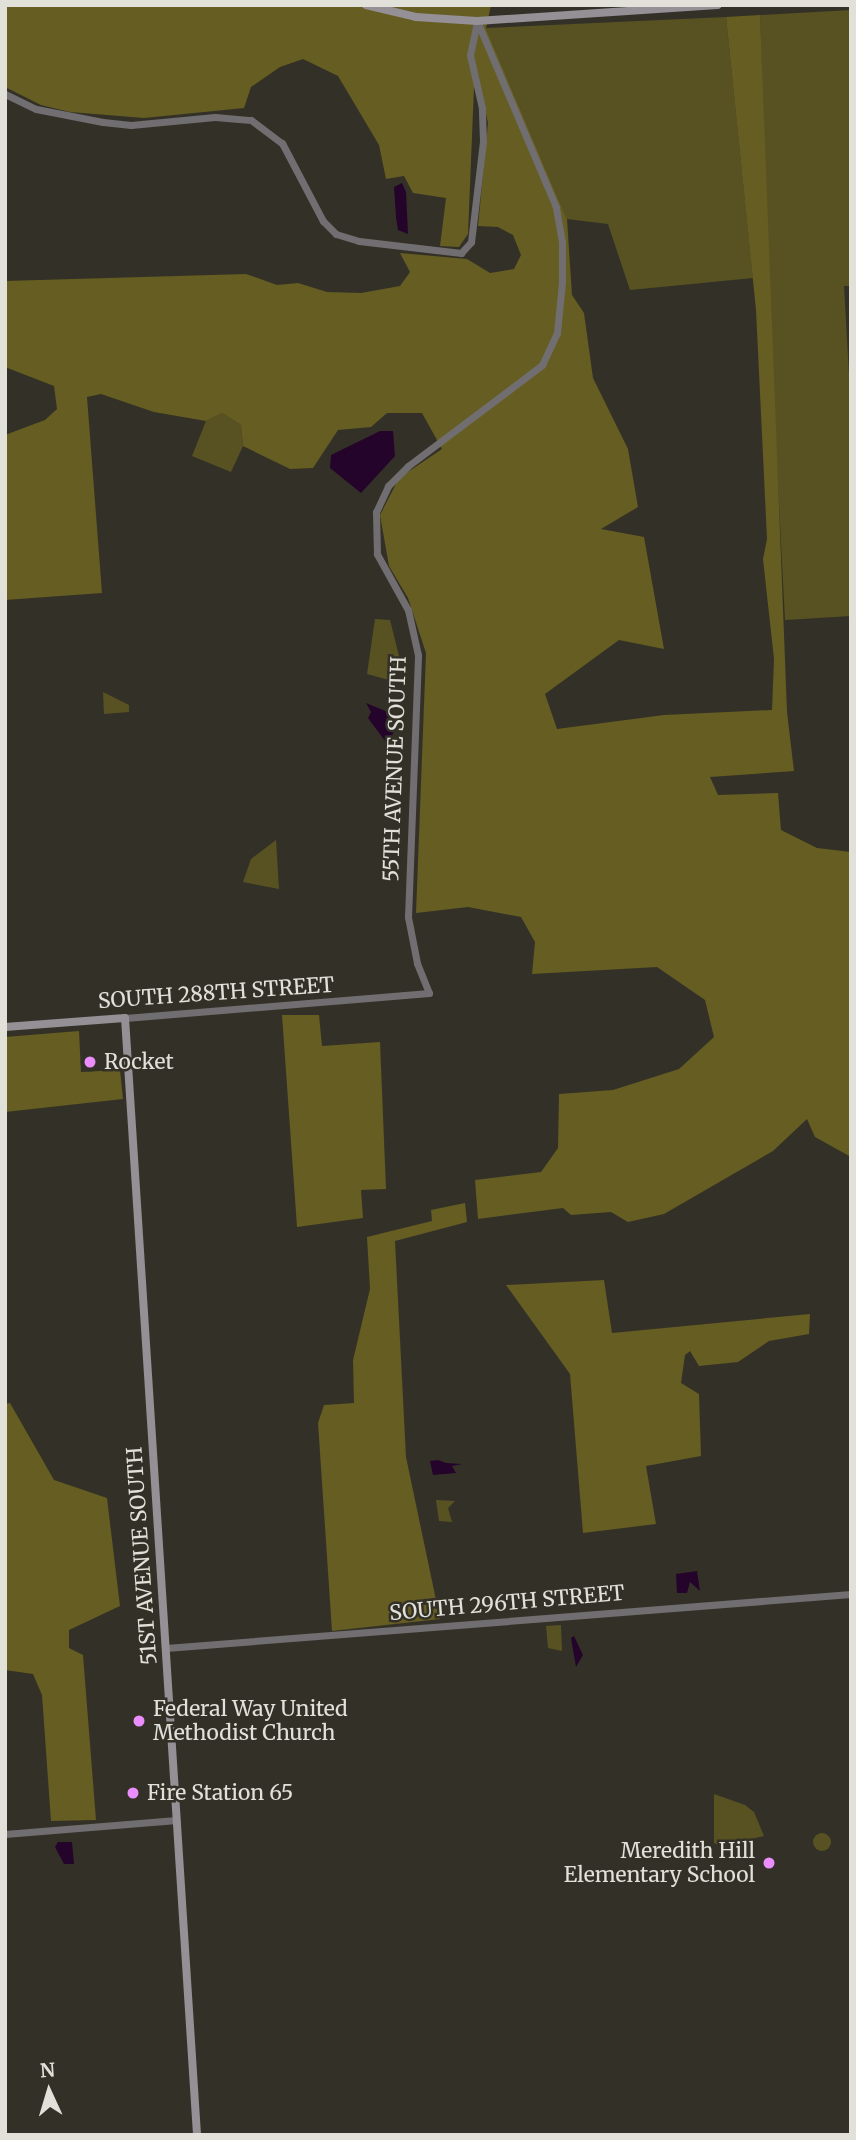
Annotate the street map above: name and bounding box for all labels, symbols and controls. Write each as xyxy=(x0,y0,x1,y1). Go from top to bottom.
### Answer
street label: 55TH AVENUE SOUTH xyxy=(378,656,412,882)
street label: SOUTH 288TH STREET xyxy=(97,972,335,1014)
place label: Rocket xyxy=(104,1049,174,1075)
marker: Rocket xyxy=(82,1054,98,1070)
street label: 51ST AVENUE SOUTH xyxy=(122,1446,162,1666)
street label: SOUTH 296TH STREET xyxy=(388,1580,626,1626)
place label: Federal Way United Methodist Church xyxy=(153,1696,348,1746)
marker: Federal Way United Methodist Church xyxy=(131,1713,147,1729)
place label: Fire Station 65 xyxy=(147,1780,293,1806)
marker: Fire Station 65 xyxy=(125,1785,141,1801)
place label: Meredith Hill Elementary School xyxy=(564,1838,755,1888)
marker: Meredith Hill Elementary School xyxy=(761,1855,777,1871)
north arrow xyxy=(14,2056,84,2126)
text: N xyxy=(39,2058,56,2083)

